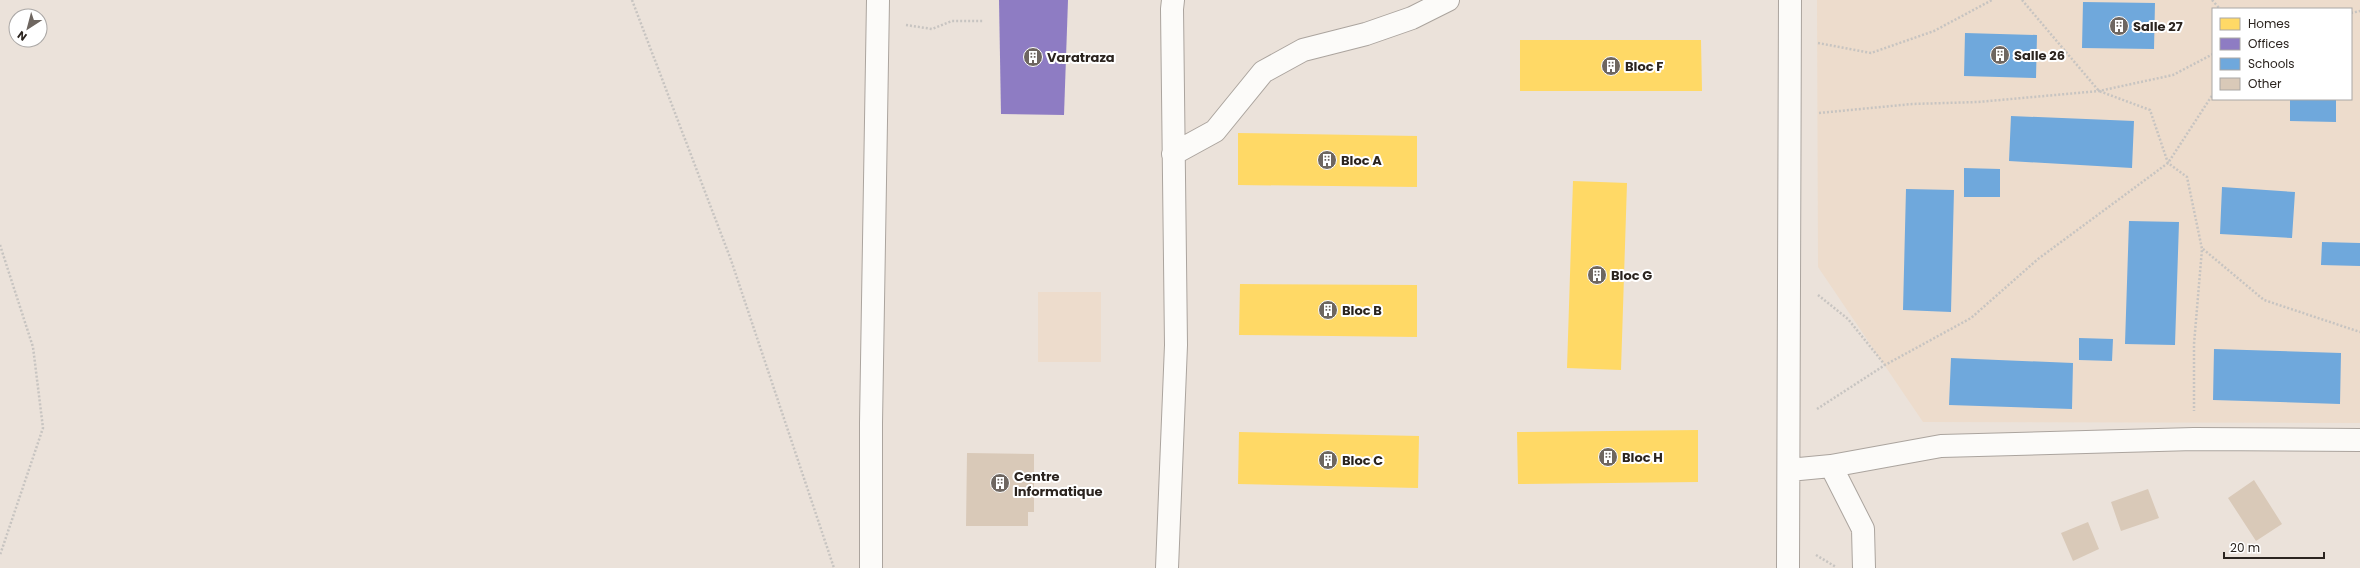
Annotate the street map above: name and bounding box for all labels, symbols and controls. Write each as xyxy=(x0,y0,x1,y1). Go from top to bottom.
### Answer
north arrow xyxy=(8,8,48,48)
legend xyxy=(2212,8,2352,100)
building icon: Salle 27 xyxy=(2108,15,2130,37)
text: Homes xyxy=(2248,15,2290,32)
place label: Salle 27 xyxy=(2133,17,2183,36)
text: N xyxy=(14,27,30,45)
text: Offices xyxy=(2248,35,2289,52)
building icon: Salle 26 xyxy=(1989,44,2011,66)
building icon: Varatraza xyxy=(1022,46,1044,68)
place label: Salle 26 xyxy=(2014,46,2065,65)
place label: Varatraza xyxy=(1047,48,1115,67)
building icon: Bloc F xyxy=(1600,55,1622,77)
text: Schools xyxy=(2248,55,2295,72)
place label: Bloc F xyxy=(1625,57,1663,76)
text: Other xyxy=(2248,75,2282,92)
building icon: Bloc A xyxy=(1316,149,1338,171)
place label: Bloc A xyxy=(1341,151,1382,170)
building icon: Bloc G xyxy=(1586,264,1608,286)
place label: Bloc G xyxy=(1611,266,1652,285)
building icon: Bloc B xyxy=(1317,299,1339,321)
place label: Bloc B xyxy=(1342,301,1382,320)
building icon: Bloc H xyxy=(1597,446,1619,468)
place label: Bloc H xyxy=(1622,448,1663,467)
building icon: Bloc C xyxy=(1317,449,1339,471)
place label: Bloc C xyxy=(1342,451,1383,470)
place label: Centre Informatique xyxy=(1014,467,1102,501)
building icon: Centre Informatique xyxy=(989,472,1011,494)
scale bar xyxy=(2224,534,2324,560)
text: 20 m xyxy=(2230,539,2260,556)

